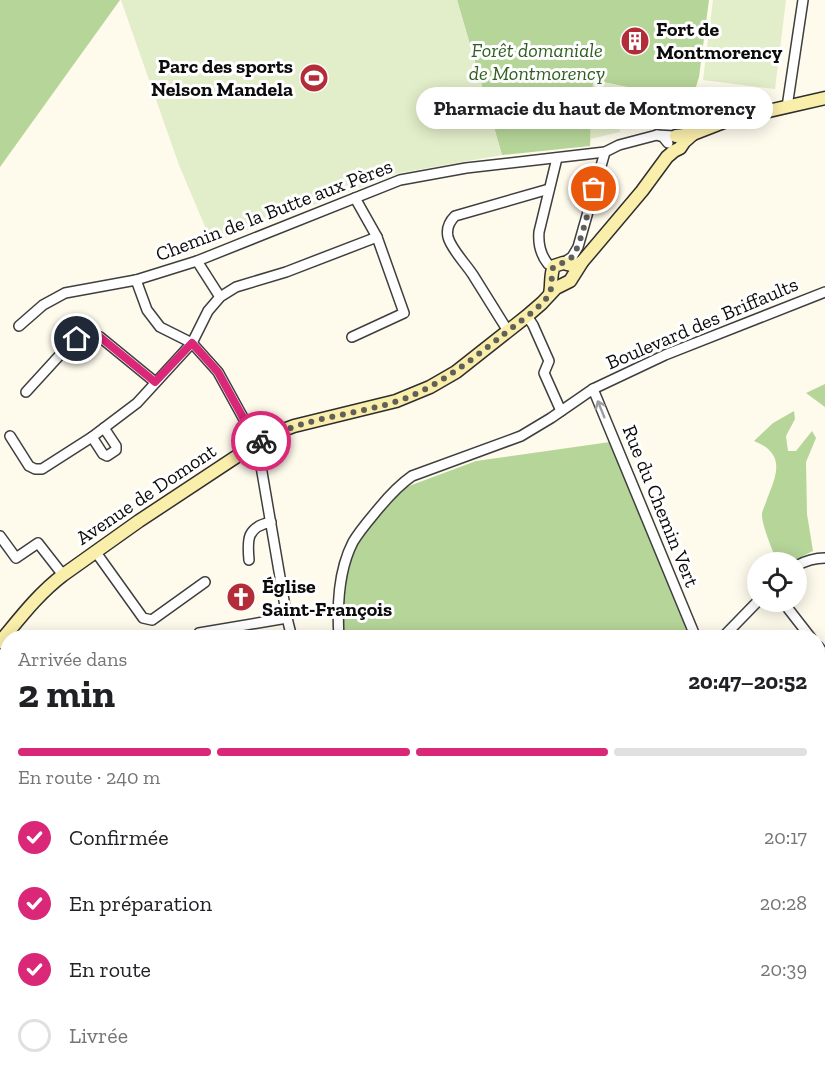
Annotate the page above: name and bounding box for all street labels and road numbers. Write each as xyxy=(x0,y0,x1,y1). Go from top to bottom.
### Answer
street label: Chemin de la Butte aux Pères xyxy=(152,154,396,266)
street label: Boulevard des Briffaults xyxy=(602,272,802,374)
street label: Rue du Chemin Vert xyxy=(618,421,705,591)
street label: Avenue de Domont xyxy=(71,438,221,550)

